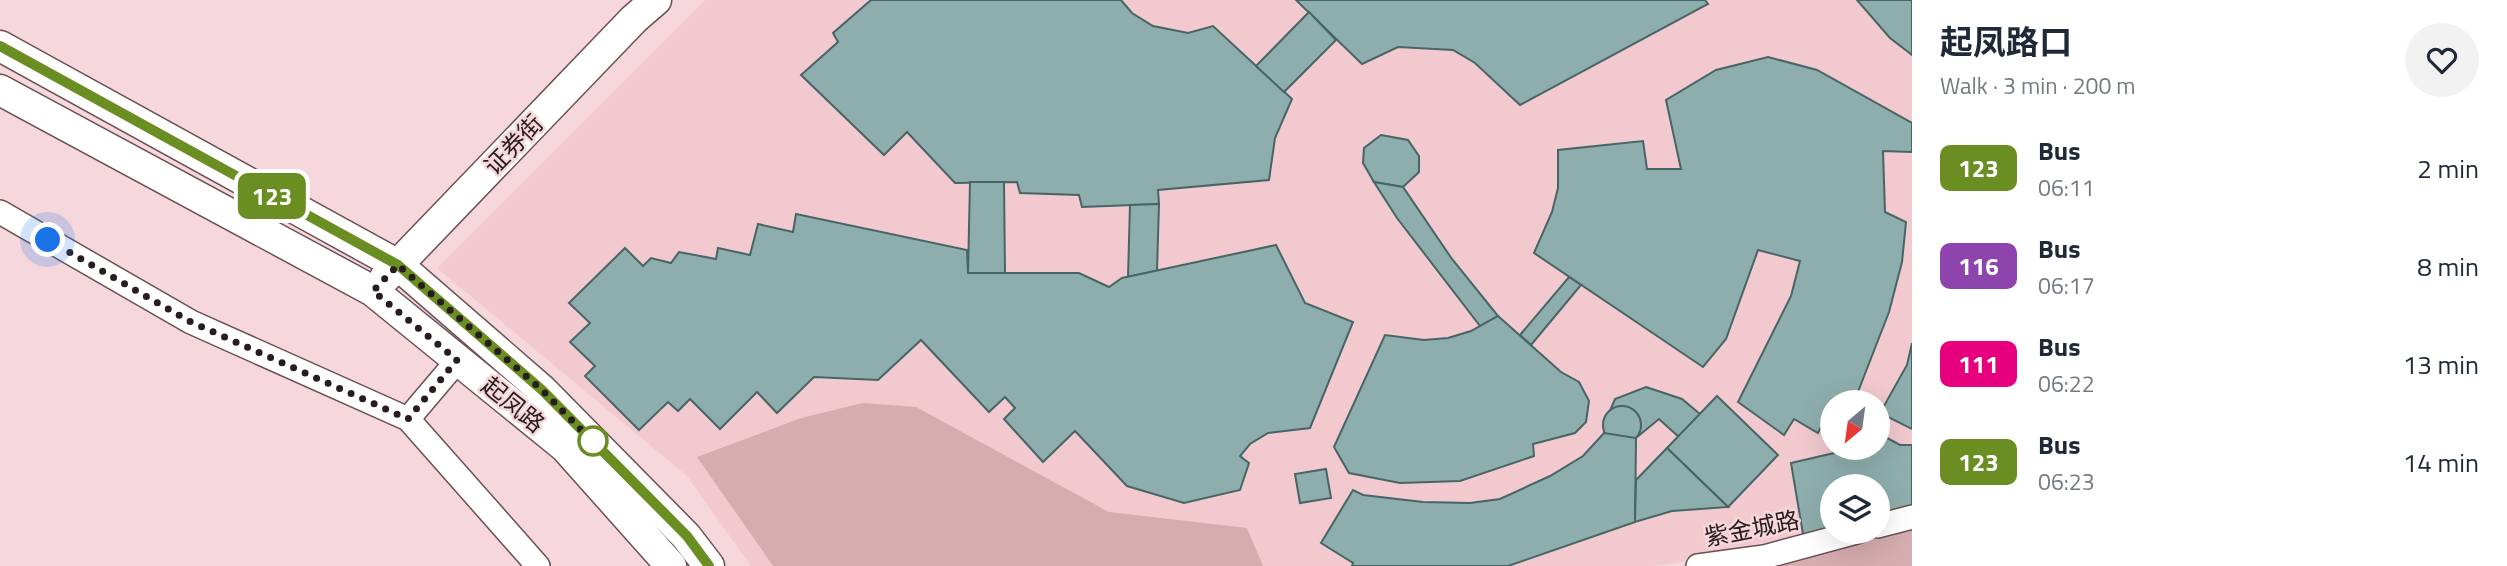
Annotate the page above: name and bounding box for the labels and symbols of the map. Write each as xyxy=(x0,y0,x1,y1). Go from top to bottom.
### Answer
street label: 证券街 xyxy=(475,106,551,183)
line badge: 123 xyxy=(232,173,312,219)
your location xyxy=(30,222,65,257)
street label: 起凤路 xyxy=(474,368,553,441)
north arrow xyxy=(1820,390,1890,460)
unlabelled marker xyxy=(578,426,608,456)
street label: 紫金城路 xyxy=(1701,501,1802,555)

